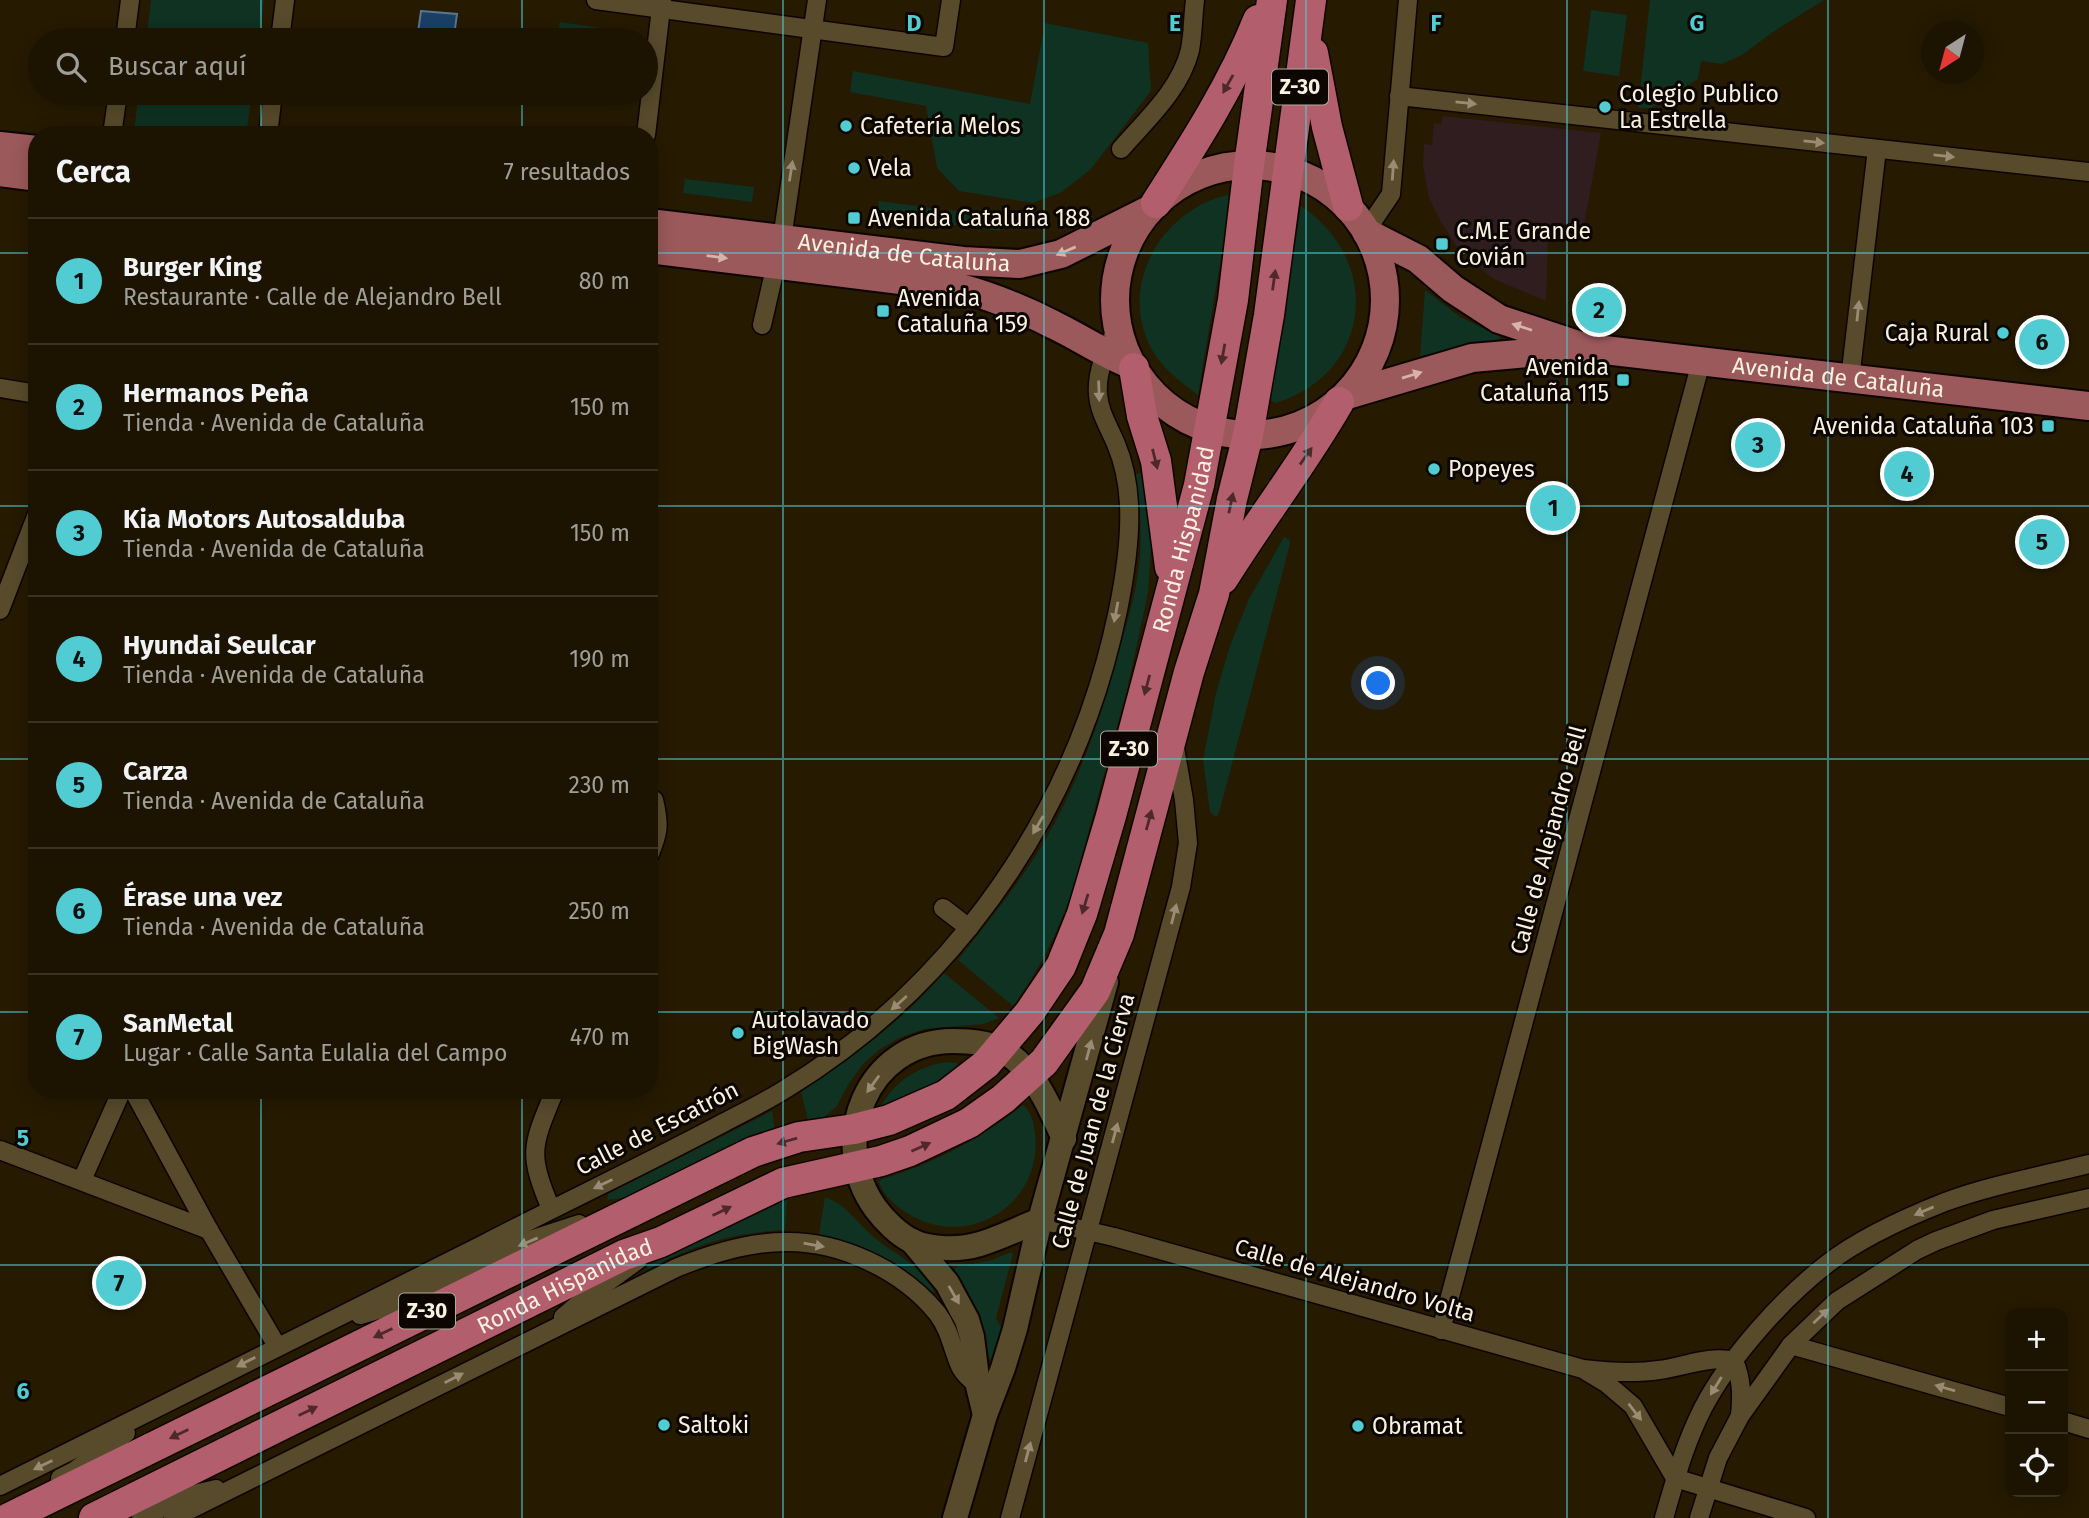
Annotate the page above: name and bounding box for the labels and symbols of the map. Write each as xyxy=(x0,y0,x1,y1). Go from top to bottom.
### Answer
text: D xyxy=(907,9,922,37)
text: E xyxy=(1169,9,1181,37)
text: F xyxy=(1430,9,1442,37)
text: G xyxy=(1690,9,1704,37)
north arrow xyxy=(1921,21,1984,84)
road number: Z-30 xyxy=(1272,70,1328,104)
one-way arrow xyxy=(1222,74,1233,94)
place label: Colegio Publico La Estrella xyxy=(1619,80,1779,134)
one-way arrow xyxy=(1456,98,1478,109)
marker: Colegio Publico La Estrella xyxy=(1597,99,1613,115)
place label: Cafetería Melos xyxy=(860,112,1021,140)
marker: Cafetería Melos xyxy=(838,118,854,134)
one-way arrow xyxy=(1803,137,1825,148)
one-way arrow xyxy=(1934,151,1956,162)
place label: Vela xyxy=(868,154,912,182)
one-way arrow xyxy=(1388,159,1399,181)
one-way arrow xyxy=(786,160,797,182)
marker: Vela xyxy=(846,160,862,176)
place label: Avenida Cataluña 188 xyxy=(868,204,1090,232)
marker: Avenida Cataluña 188 xyxy=(846,210,862,226)
place label: C.M.E Grande Covián xyxy=(1456,217,1591,271)
street label: Avenida de Cataluña xyxy=(796,227,1011,277)
marker: C.M.E Grande Covián xyxy=(1434,236,1450,252)
one-way arrow xyxy=(1056,246,1077,257)
one-way arrow xyxy=(706,252,728,263)
one-way arrow xyxy=(1268,269,1279,291)
place label: Avenida Cataluña 159 xyxy=(897,284,1028,338)
pin: 2 xyxy=(1576,284,1622,336)
one-way arrow xyxy=(1853,300,1864,322)
marker: Avenida Cataluña 159 xyxy=(875,303,891,319)
pin: 6 xyxy=(2019,316,2065,368)
place label: Caja Rural xyxy=(1885,319,1989,347)
one-way arrow xyxy=(1512,321,1533,332)
marker: Caja Rural xyxy=(1995,325,2011,341)
one-way arrow xyxy=(1217,343,1228,365)
street label: Avenida de Cataluña xyxy=(1731,351,1946,403)
place label: Avenida Cataluña 115 xyxy=(1480,353,1609,407)
one-way arrow xyxy=(1402,369,1423,380)
marker: Avenida Cataluña 115 xyxy=(1615,372,1631,388)
one-way arrow xyxy=(1094,380,1105,402)
place label: Avenida Cataluña 103 xyxy=(1813,412,2034,440)
marker: Avenida Cataluña 103 xyxy=(2040,418,2056,434)
pin: 3 xyxy=(1735,419,1781,471)
street label: Ronda Hispanidad xyxy=(1146,444,1220,636)
one-way arrow xyxy=(1299,447,1313,465)
one-way arrow xyxy=(1150,448,1161,470)
pin: 4 xyxy=(1884,448,1930,500)
place label: Popeyes xyxy=(1448,455,1535,483)
marker: Popeyes xyxy=(1426,461,1442,477)
pin: 1 xyxy=(1530,482,1576,534)
one-way arrow xyxy=(1226,492,1237,514)
pin: 5 xyxy=(2019,516,2065,568)
one-way arrow xyxy=(1110,601,1121,623)
your location xyxy=(1361,666,1395,700)
one-way arrow xyxy=(1141,675,1151,696)
street label: Calle de Alejandro Bell xyxy=(1504,722,1592,957)
road number: Z-30 xyxy=(1101,732,1157,766)
one-way arrow xyxy=(1144,809,1154,830)
one-way arrow xyxy=(1032,815,1044,834)
one-way arrow xyxy=(1079,894,1089,915)
one-way arrow xyxy=(1169,902,1180,924)
street label: Calle de Juan de la Cierva xyxy=(1045,990,1141,1252)
one-way arrow xyxy=(890,995,907,1010)
place label: Autolavado BigWash xyxy=(752,1006,869,1060)
marker: Autolavado BigWash xyxy=(730,1025,746,1041)
one-way arrow xyxy=(1084,1039,1094,1060)
street label: Calle de Escatrón xyxy=(571,1075,743,1181)
one-way arrow xyxy=(867,1075,881,1093)
one-way arrow xyxy=(1110,1122,1120,1143)
text: 5 xyxy=(17,1124,29,1152)
one-way arrow xyxy=(776,1136,797,1146)
one-way arrow xyxy=(910,1141,931,1152)
one-way arrow xyxy=(593,1179,613,1190)
one-way arrow xyxy=(712,1205,732,1216)
one-way arrow xyxy=(1914,1206,1935,1217)
street label: Ronda Hispanidad xyxy=(472,1232,656,1340)
street label: Calle de Alejandro Volta xyxy=(1232,1232,1478,1328)
one-way arrow xyxy=(517,1236,538,1247)
one-way arrow xyxy=(803,1240,825,1251)
pin: 7 xyxy=(96,1257,142,1309)
one-way arrow xyxy=(948,1285,960,1304)
road number: Z-30 xyxy=(399,1294,455,1328)
one-way arrow xyxy=(1812,1308,1829,1324)
one-way arrow xyxy=(373,1327,393,1338)
one-way arrow xyxy=(236,1357,256,1368)
one-way arrow xyxy=(444,1373,464,1385)
one-way arrow xyxy=(1710,1376,1723,1396)
text: 6 xyxy=(17,1377,30,1405)
one-way arrow xyxy=(1934,1383,1955,1393)
one-way arrow xyxy=(1628,1402,1643,1420)
one-way arrow xyxy=(298,1406,318,1417)
place label: Saltoki xyxy=(678,1411,749,1439)
place label: Obramat xyxy=(1372,1412,1463,1440)
marker: Saltoki xyxy=(656,1417,672,1433)
marker: Obramat xyxy=(1350,1418,1366,1434)
one-way arrow xyxy=(169,1428,189,1439)
one-way arrow xyxy=(1024,1441,1034,1462)
one-way arrow xyxy=(33,1459,53,1470)

